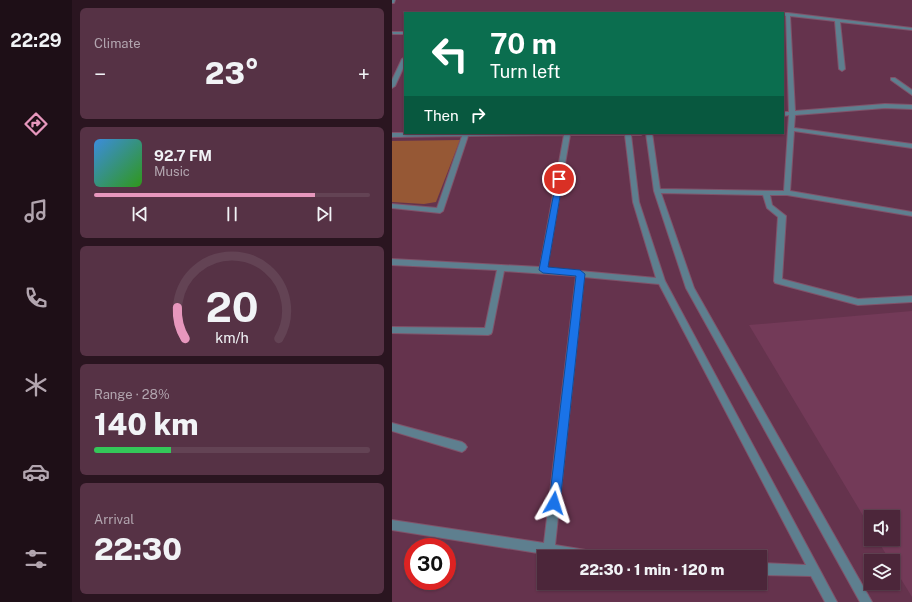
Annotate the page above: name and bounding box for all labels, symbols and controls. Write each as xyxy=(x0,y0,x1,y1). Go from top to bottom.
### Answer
text: 70 m xyxy=(490,27,557,60)
icon: left xyxy=(424,28,476,80)
text: 22:29 xyxy=(10,30,62,51)
text: Climate xyxy=(94,36,141,51)
text: 23° xyxy=(205,55,259,91)
text: − xyxy=(94,61,106,87)
text: + xyxy=(358,61,370,87)
text: Turn left xyxy=(490,61,560,82)
icon: right xyxy=(467,104,489,126)
text: Then xyxy=(424,107,459,124)
icon: directions xyxy=(22,110,50,138)
text: 92.7 FM xyxy=(154,147,212,164)
pin xyxy=(542,162,576,196)
text: Music xyxy=(154,164,190,179)
icon: arrive xyxy=(548,168,570,190)
icon: music xyxy=(22,197,50,225)
icon: previous xyxy=(129,203,151,225)
icon: pause xyxy=(221,203,243,225)
icon: next xyxy=(313,203,335,225)
text: 20 xyxy=(205,282,259,331)
icon: phone xyxy=(22,284,50,312)
text: km/h xyxy=(215,329,249,346)
icon: climate xyxy=(22,371,50,399)
text: Range · 28% xyxy=(94,387,170,402)
text: 140 km xyxy=(94,406,198,442)
icon: car xyxy=(22,458,50,486)
position arrow xyxy=(533,482,575,524)
map controls xyxy=(864,510,900,590)
button: sound xyxy=(864,510,900,546)
text: Arrival xyxy=(94,512,134,527)
text: 22:30 xyxy=(94,531,182,567)
speed limit sign: 30 xyxy=(404,538,456,590)
icon: filters xyxy=(22,545,50,573)
button: layers xyxy=(864,554,900,590)
text: 22:30 · 1 min · 120 m xyxy=(579,561,725,578)

